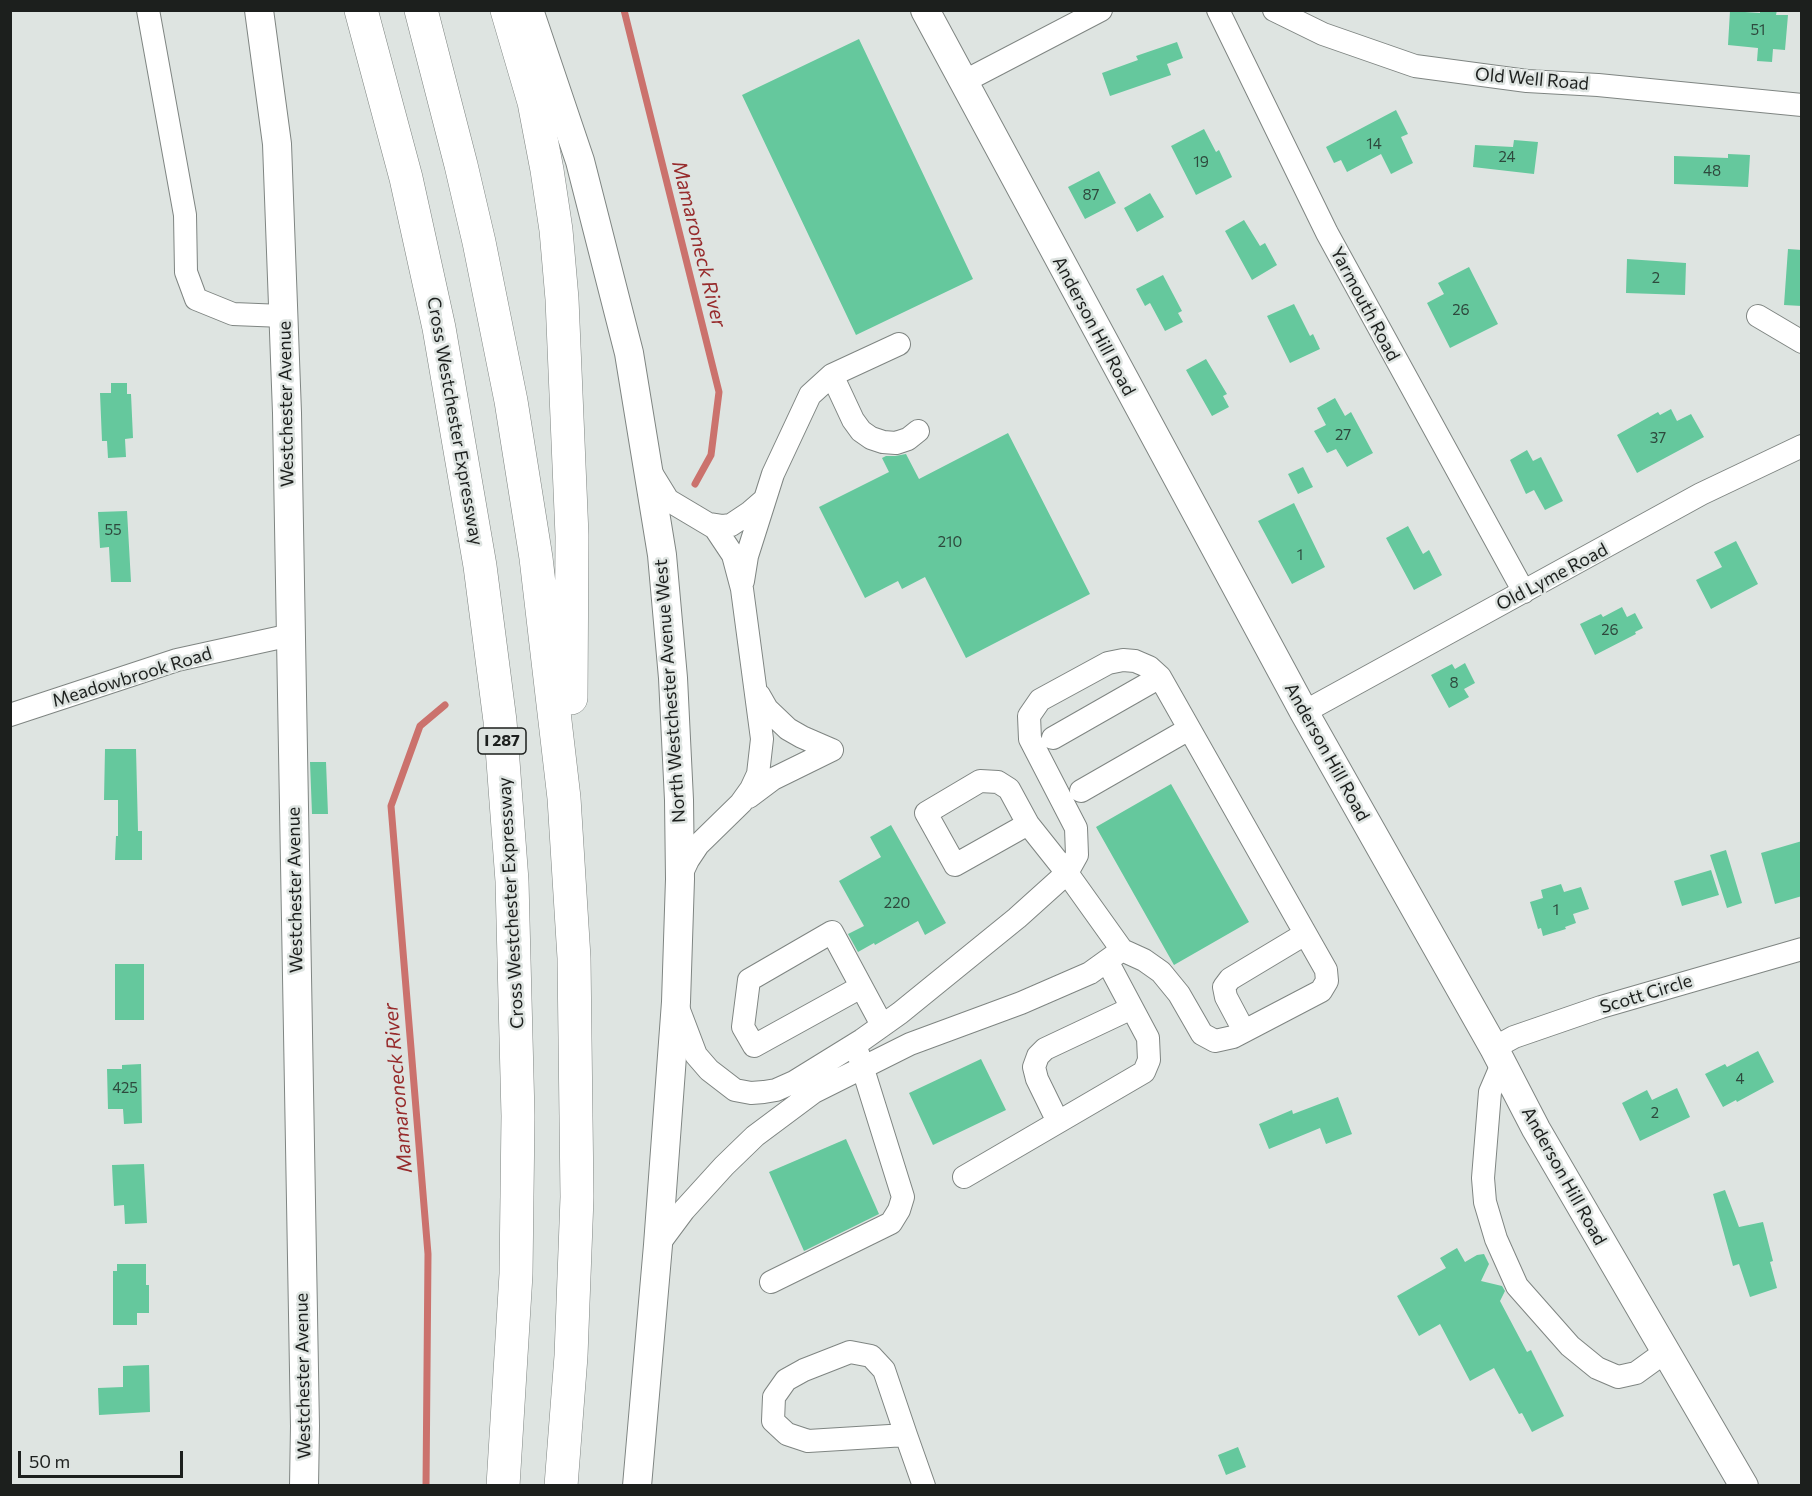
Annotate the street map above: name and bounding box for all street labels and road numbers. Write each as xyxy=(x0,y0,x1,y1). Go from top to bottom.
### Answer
street label: Old Well Road xyxy=(1474,63,1590,95)
street label: Yarmouth Road xyxy=(1326,243,1404,365)
street label: Anderson Hill Road xyxy=(1048,253,1140,399)
street label: Cross Westchester Expressway xyxy=(422,295,488,547)
street label: Westchester Avenue xyxy=(274,321,298,487)
street label: Old Lyme Road xyxy=(1493,539,1611,615)
street label: North Westchester Avenue West xyxy=(650,558,690,824)
street label: Meadowbrook Road xyxy=(50,642,214,712)
street label: Anderson Hill Road xyxy=(1280,679,1374,825)
road number: I 287 xyxy=(478,728,526,754)
street label: Cross Westchester Expressway xyxy=(494,777,528,1029)
street label: Westchester Avenue xyxy=(283,807,307,973)
street label: Scott Circle xyxy=(1597,970,1695,1018)
street label: Anderson Hill Road xyxy=(1517,1103,1611,1249)
street label: Westchester Avenue xyxy=(291,1293,315,1459)

